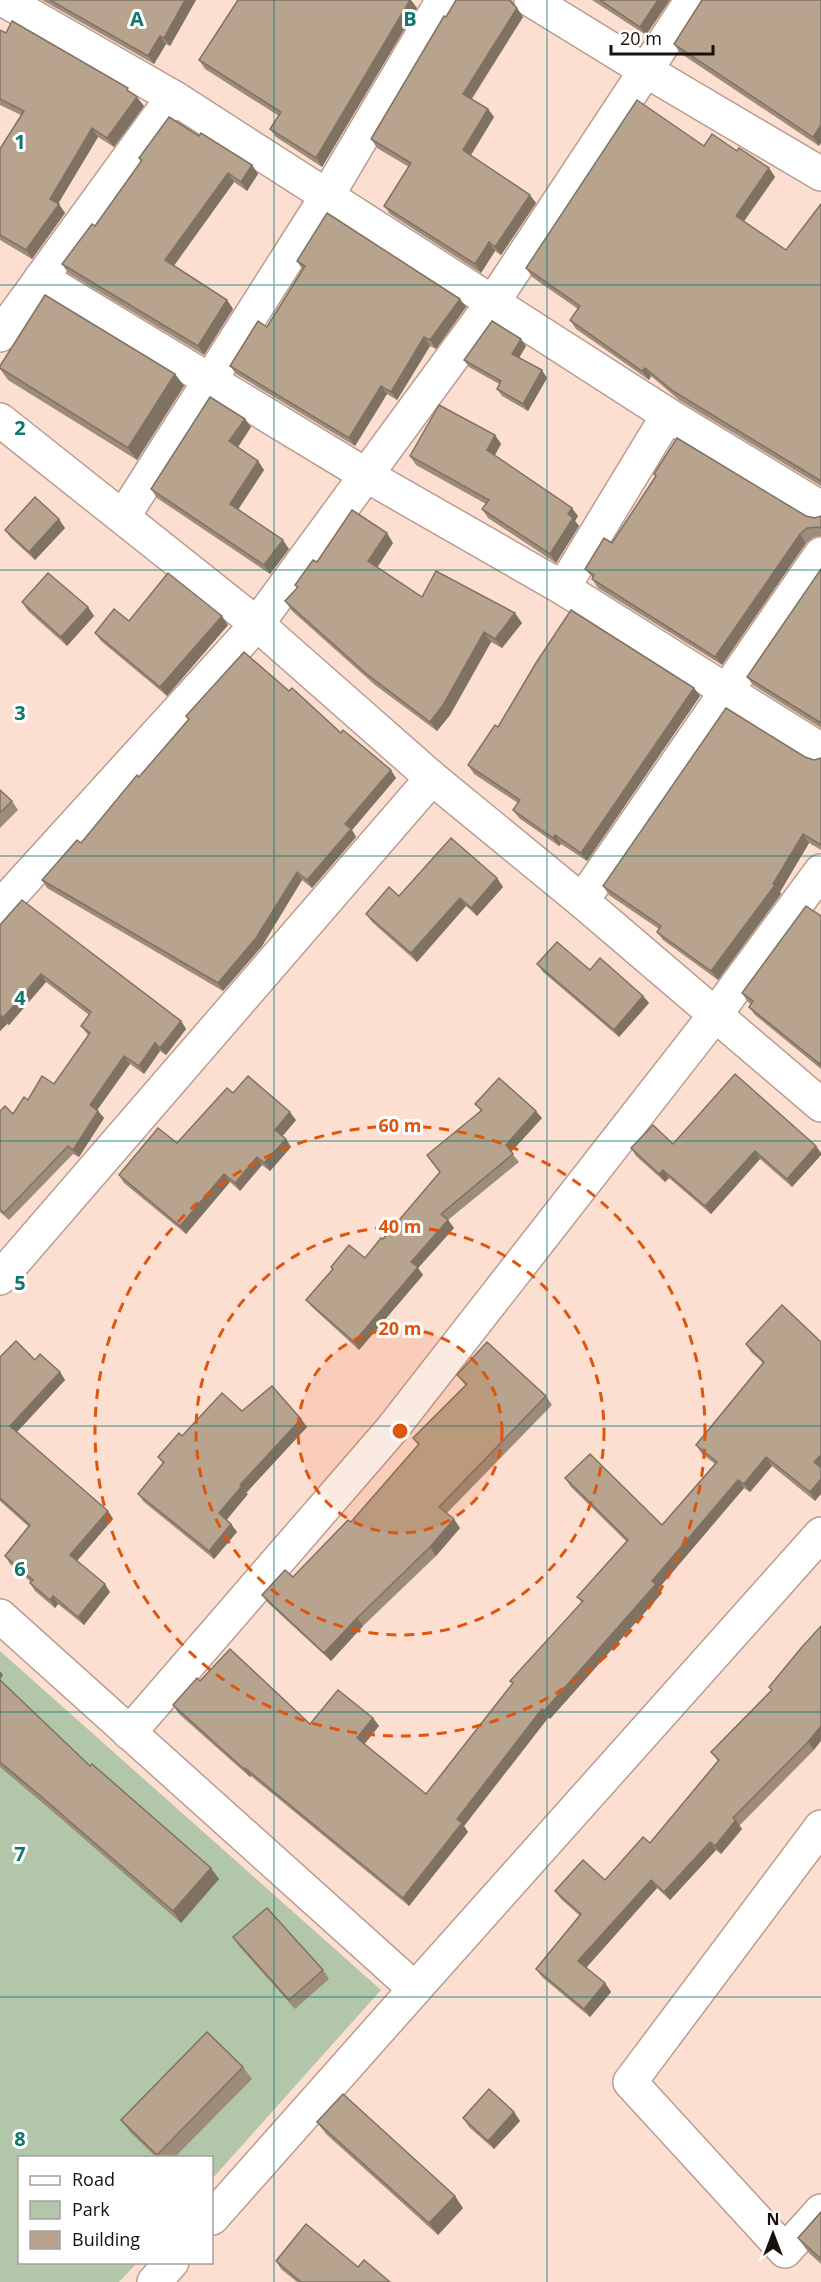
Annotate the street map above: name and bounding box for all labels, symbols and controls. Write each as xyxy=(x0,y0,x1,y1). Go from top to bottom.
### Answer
text: A xyxy=(130,5,144,32)
text: B xyxy=(403,5,417,32)
scale bar xyxy=(611,18,713,56)
text: 20 m xyxy=(620,26,662,50)
text: 1 xyxy=(14,128,26,155)
text: 2 xyxy=(14,414,26,441)
text: 3 xyxy=(14,699,26,726)
text: 4 xyxy=(14,984,26,1011)
text: 60 m xyxy=(379,1113,421,1137)
text: 40 m xyxy=(379,1214,421,1238)
text: 5 xyxy=(14,1269,26,1296)
text: 20 m xyxy=(379,1316,421,1340)
centre of rings xyxy=(390,1421,410,1441)
text: 6 xyxy=(14,1555,26,1582)
text: 7 xyxy=(14,1840,26,1867)
text: 8 xyxy=(14,2125,26,2152)
legend xyxy=(18,2156,213,2264)
text: Road xyxy=(72,2167,115,2191)
text: Park xyxy=(72,2197,110,2221)
north arrow xyxy=(743,2204,803,2264)
text: N xyxy=(766,2208,780,2230)
text: Building xyxy=(72,2227,140,2251)

